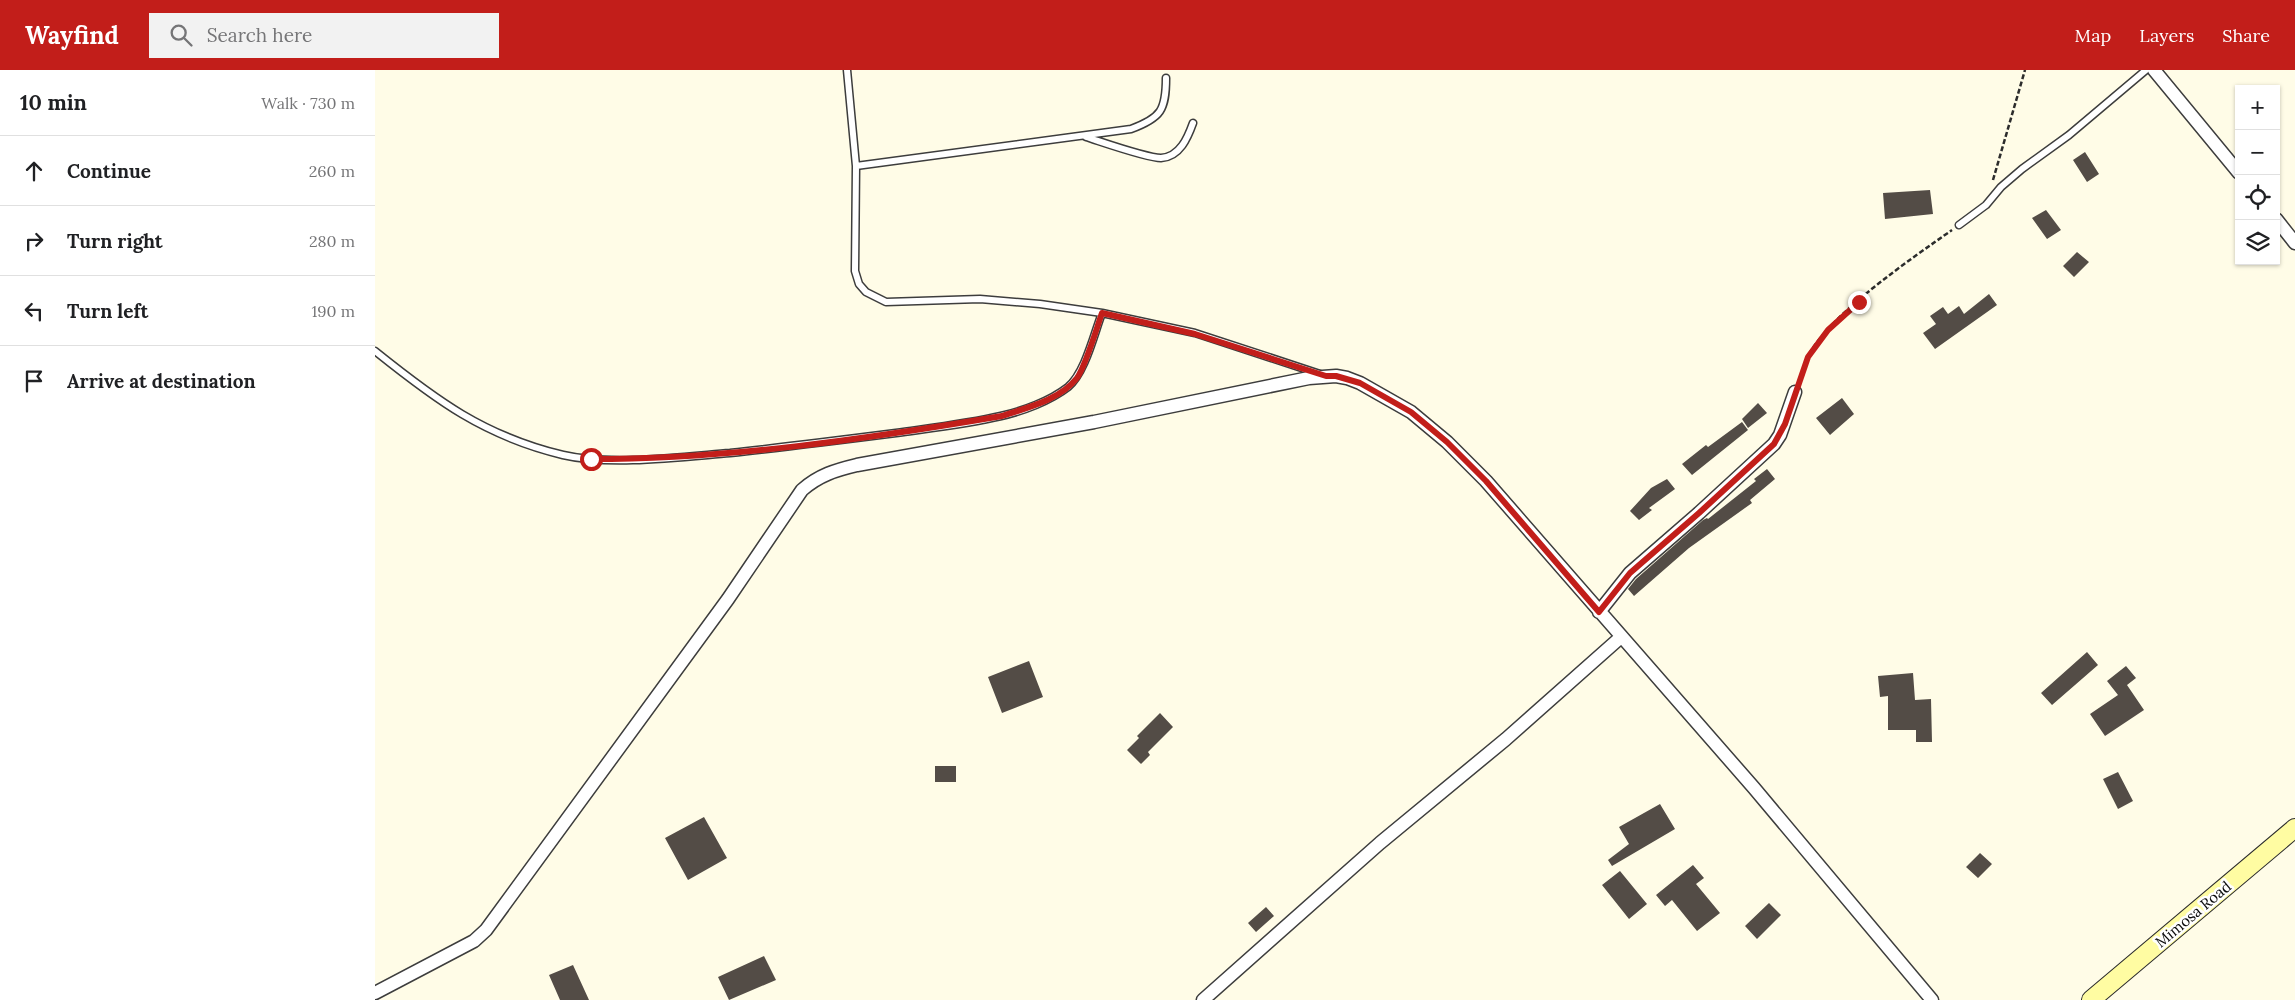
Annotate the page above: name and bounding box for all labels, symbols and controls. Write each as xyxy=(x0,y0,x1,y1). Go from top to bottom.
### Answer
search box xyxy=(149,13,499,58)
text: Wayfind xyxy=(25,20,119,51)
icon: search xyxy=(167,21,195,49)
text: Search here xyxy=(207,23,312,47)
text: Map xyxy=(2075,24,2111,47)
text: Layers xyxy=(2139,24,2194,47)
text: Share xyxy=(2222,24,2270,47)
map controls xyxy=(2235,85,2280,265)
button: + xyxy=(2235,85,2280,130)
text: 10 min xyxy=(20,89,87,116)
text: Walk · 730 m xyxy=(261,93,355,113)
button: − xyxy=(2235,130,2280,175)
icon: ahead xyxy=(20,157,48,185)
text: Continue xyxy=(67,159,151,183)
text: 260 m xyxy=(309,161,355,181)
button: locate xyxy=(2235,175,2280,220)
button: layers xyxy=(2235,220,2280,265)
icon: right xyxy=(20,227,48,255)
text: Turn right xyxy=(67,229,163,253)
text: 280 m xyxy=(309,231,355,251)
route end xyxy=(1848,291,1871,314)
icon: left xyxy=(20,297,48,325)
text: Turn left xyxy=(67,299,148,323)
text: 190 m xyxy=(311,301,355,321)
icon: arrive xyxy=(20,367,48,395)
text: Arrive at destination xyxy=(67,369,256,393)
route start xyxy=(580,448,603,471)
street label: Mimosa Road xyxy=(2151,877,2235,951)

